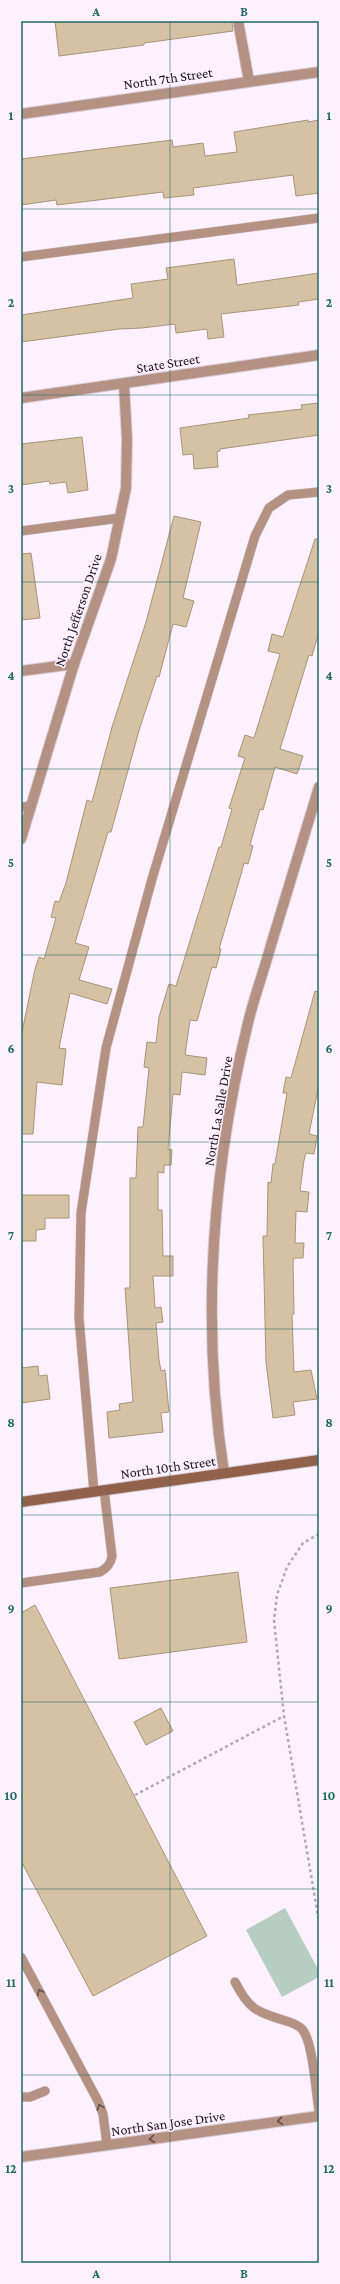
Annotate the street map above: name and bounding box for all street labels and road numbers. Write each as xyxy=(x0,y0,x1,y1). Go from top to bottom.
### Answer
street label: North 7th Street xyxy=(122,64,214,92)
street label: State Street xyxy=(135,350,201,376)
street label: North Jefferson Drive xyxy=(51,551,105,669)
street label: North La Salle Drive xyxy=(200,1055,236,1167)
street label: North 10th Street xyxy=(119,1452,217,1482)
street label: North San Jose Drive xyxy=(110,2107,226,2139)

